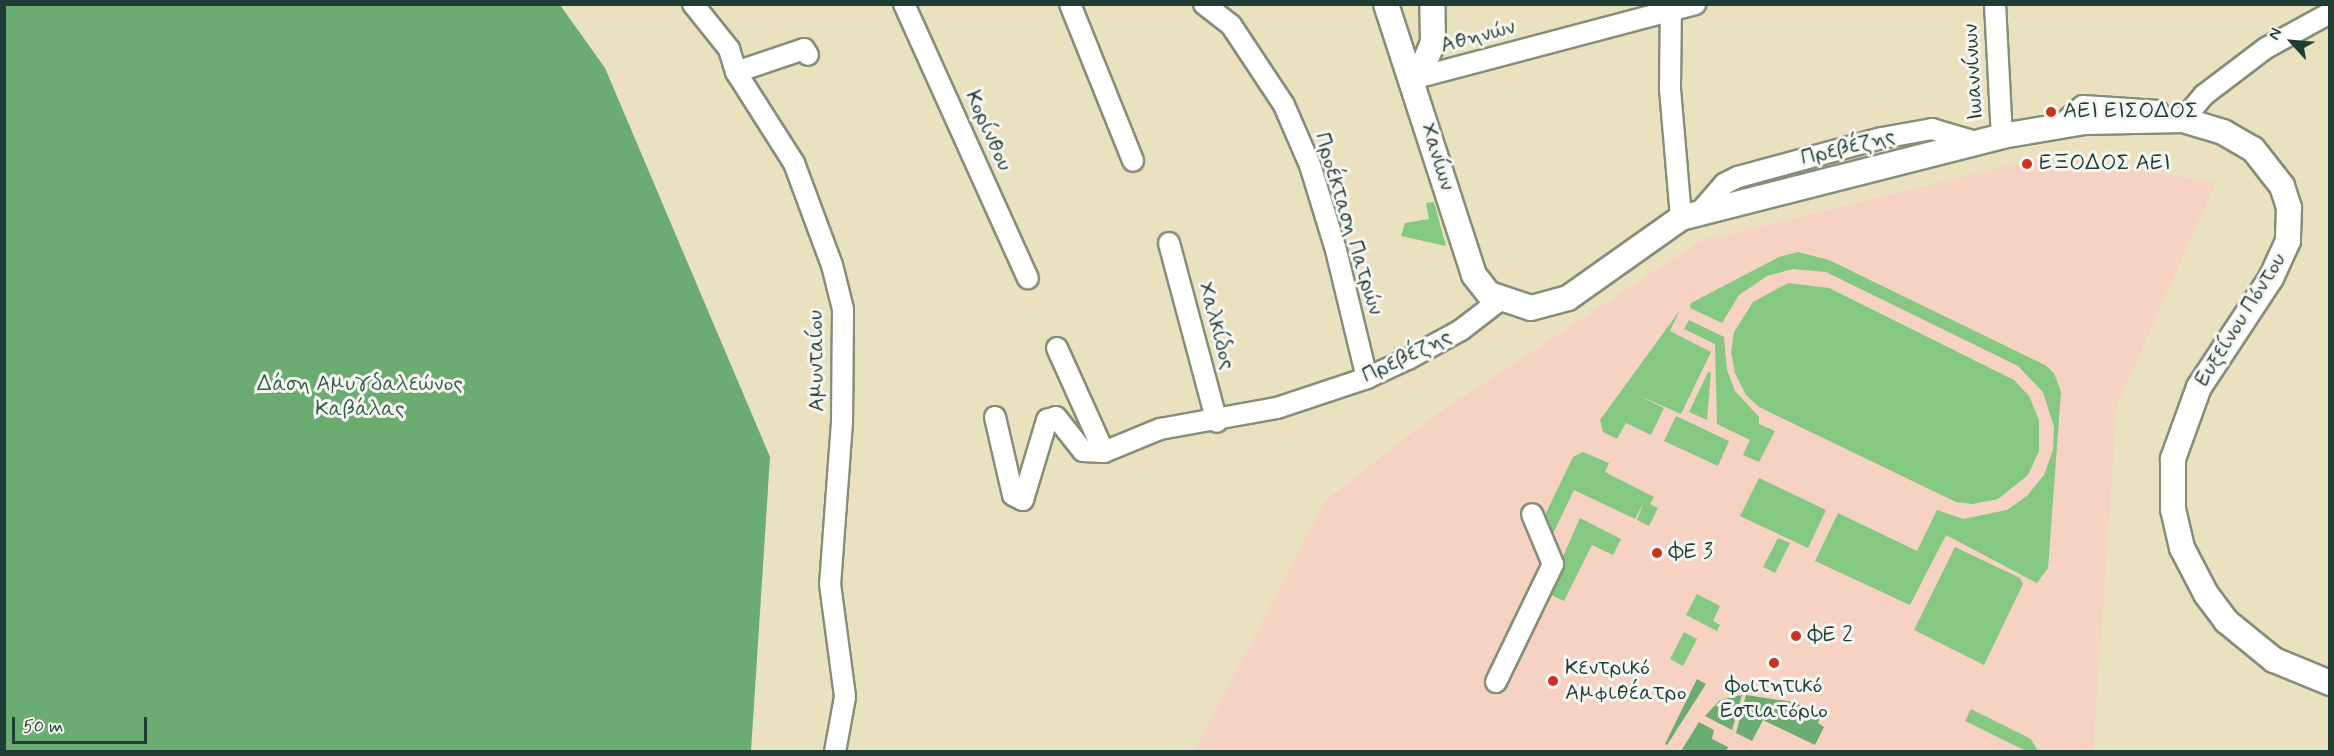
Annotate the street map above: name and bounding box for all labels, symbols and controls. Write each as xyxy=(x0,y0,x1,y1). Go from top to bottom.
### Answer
north arrow xyxy=(2262,12,2322,72)
street label: Αθηνών xyxy=(1438,14,1518,60)
street label: Ιωαννίνων xyxy=(1958,23,1990,121)
text: N xyxy=(2264,24,2287,43)
street label: Κορίνθου xyxy=(959,87,1017,175)
place label: ΑΕΙ ΕΙΣΟΔΟΣ xyxy=(2063,99,2199,125)
marker: ΑΕΙ ΕΙΣΟΔΟΣ xyxy=(2044,105,2058,119)
street label: Χανίων xyxy=(1414,120,1460,194)
street label: Πρεβέζης xyxy=(1798,124,1898,172)
street label: Προέκταση Πατρών xyxy=(1308,130,1388,318)
place label: ΕΞΟΔΟΣ ΑΕΙ xyxy=(2039,151,2171,177)
marker: ΕΞΟΔΟΣ ΑΕΙ xyxy=(2020,157,2034,171)
street label: Ευξείνου Πόντου xyxy=(2189,248,2293,392)
street label: Χαλκίδος xyxy=(1192,279,1240,373)
street label: Αμυνταίου xyxy=(803,310,831,412)
street label: Πρεβέζης xyxy=(1358,324,1456,390)
park label: Δάση Αμυγδαλεώνος Καβάλας xyxy=(257,371,463,422)
place label: ΦΕ 3 xyxy=(1669,540,1713,566)
marker: ΦΕ 3 xyxy=(1650,546,1664,560)
place label: ΦΕ 2 xyxy=(1808,623,1853,649)
marker: ΦΕ 2 xyxy=(1789,629,1803,643)
place label: Κεντρικό Αμφιθέατρο xyxy=(1565,655,1687,706)
marker: Φοιτητικό Εστιατόριο xyxy=(1767,656,1781,670)
place label: Φοιτητικό Εστιατόριο xyxy=(1720,673,1828,724)
marker: Κεντρικό Αμφιθέατρο xyxy=(1546,674,1560,688)
scale bar xyxy=(15,705,150,743)
text: 50 m xyxy=(23,715,63,739)

